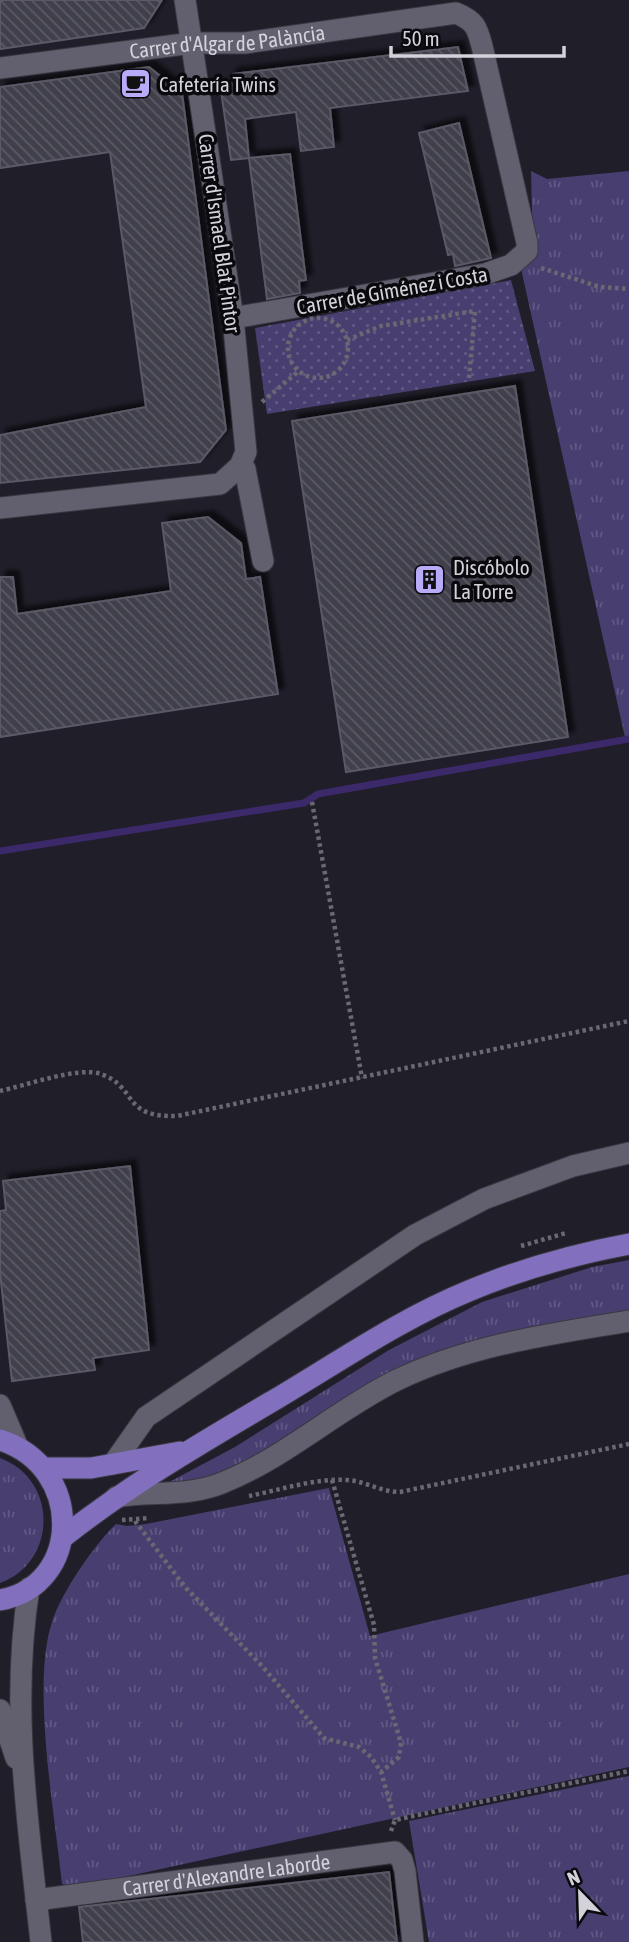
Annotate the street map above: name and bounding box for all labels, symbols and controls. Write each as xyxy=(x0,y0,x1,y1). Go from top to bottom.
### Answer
scale bar xyxy=(391,14,564,58)
street label: Carrer d'Algar de Palància xyxy=(128,20,327,63)
text: 50 m xyxy=(402,26,440,50)
cafe icon: Cafetería Twins xyxy=(119,67,153,101)
place label: Cafetería Twins xyxy=(159,72,276,96)
street label: Carrer d'Ismael Blat Pintor xyxy=(194,132,246,335)
street label: Carrer de Giménez i Costa xyxy=(295,261,489,319)
place label: Discóbolo La Torre xyxy=(453,555,530,603)
building icon: Discóbolo La Torre xyxy=(413,562,447,596)
street label: Carrer d'Alexandre Laborde xyxy=(121,1849,332,1900)
north arrow xyxy=(545,1858,615,1928)
text: N xyxy=(564,1865,583,1890)

